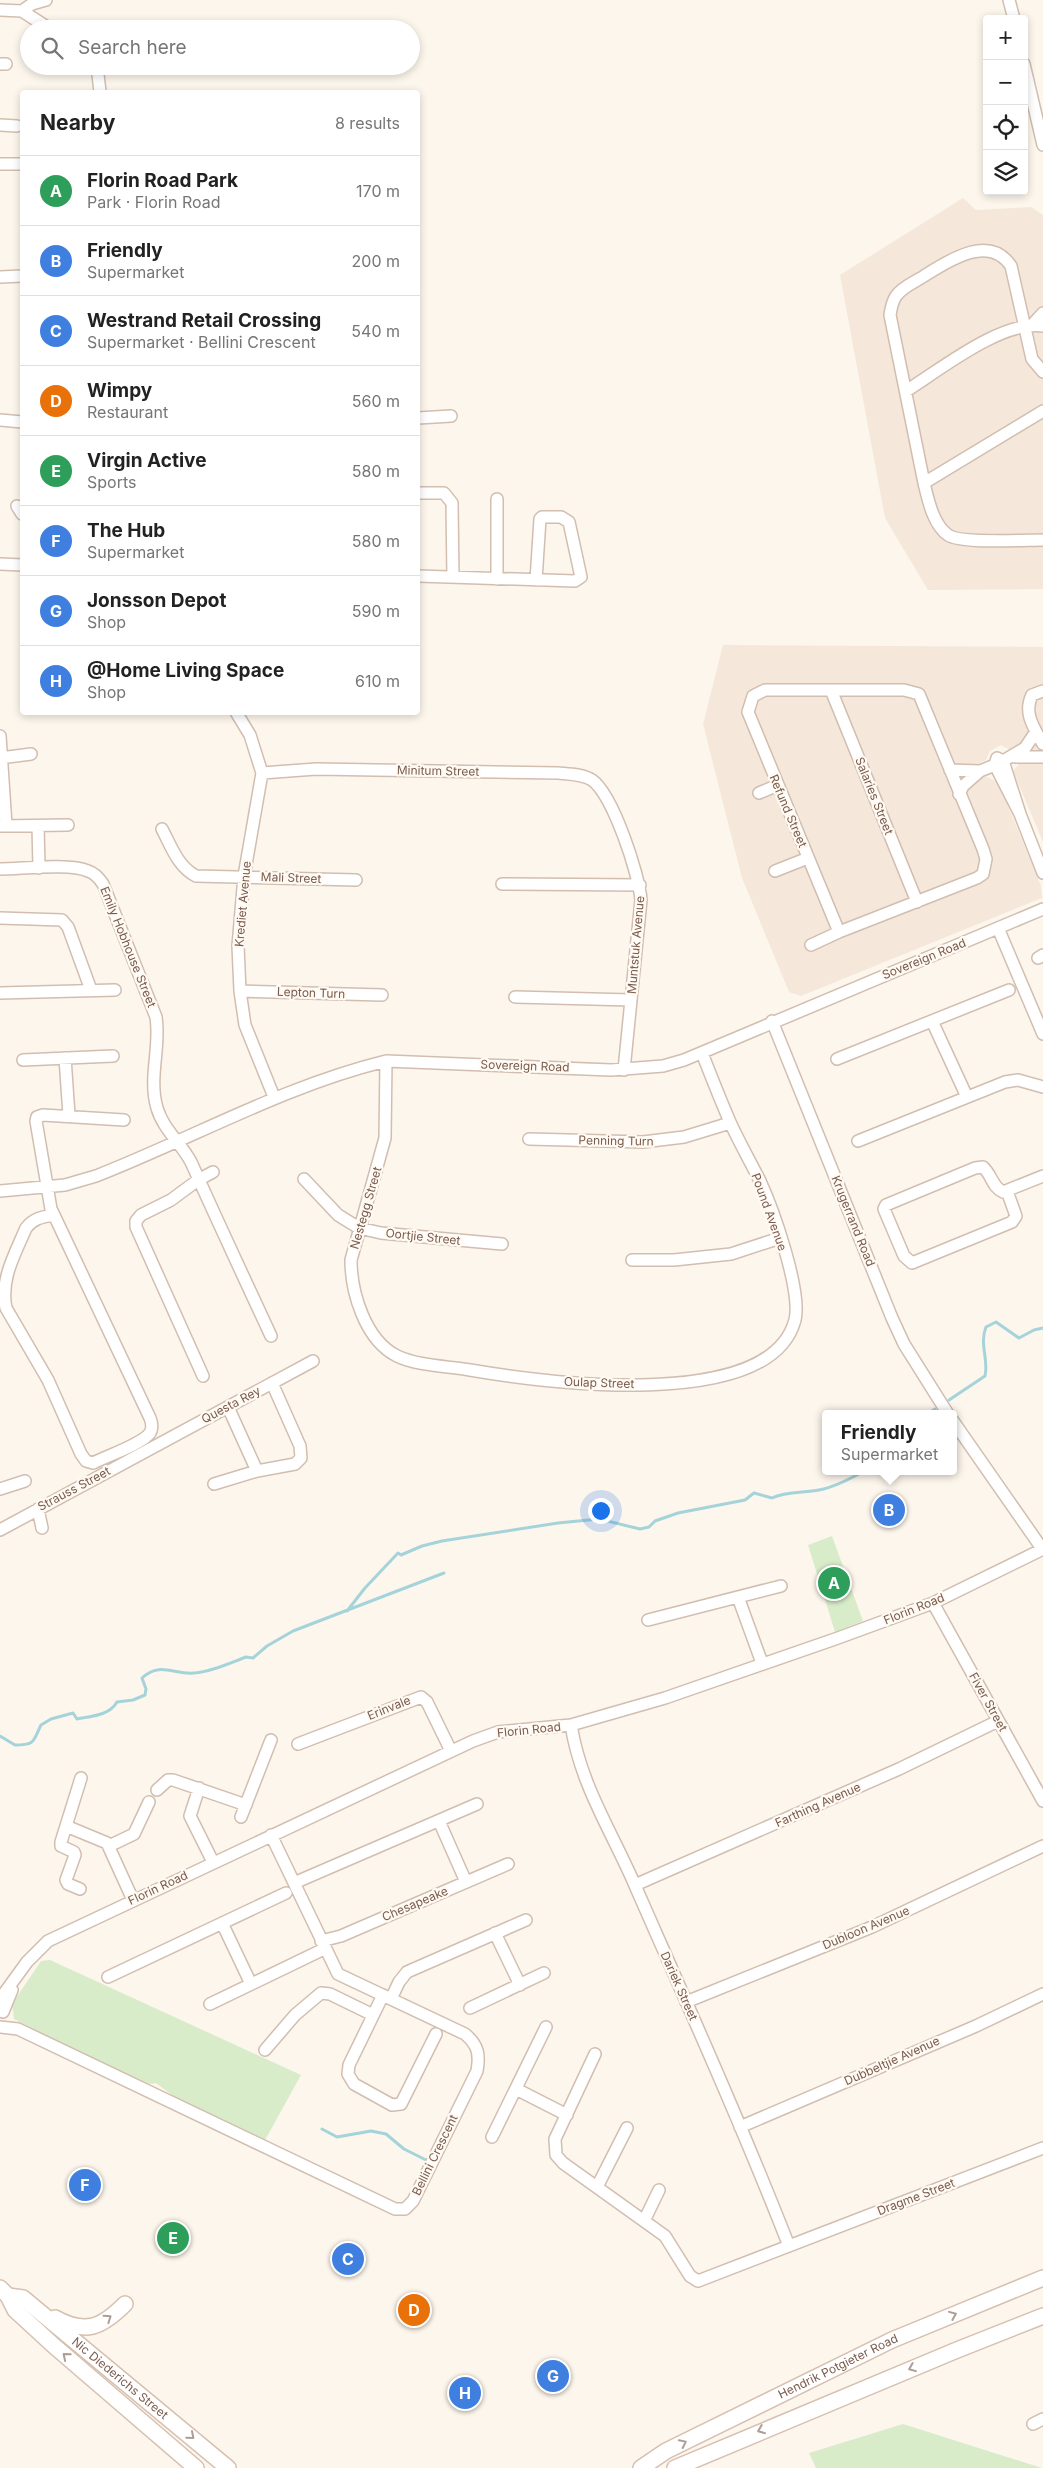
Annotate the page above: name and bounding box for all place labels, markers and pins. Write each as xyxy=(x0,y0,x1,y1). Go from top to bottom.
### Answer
pin: B xyxy=(873,1491,905,1529)
pin: A xyxy=(818,1564,850,1602)
pin: F xyxy=(69,2166,101,2204)
pin: E xyxy=(157,2219,189,2257)
pin: C xyxy=(332,2240,364,2278)
pin: D xyxy=(398,2291,430,2329)
pin: G xyxy=(537,2357,569,2395)
pin: H xyxy=(449,2374,481,2412)

